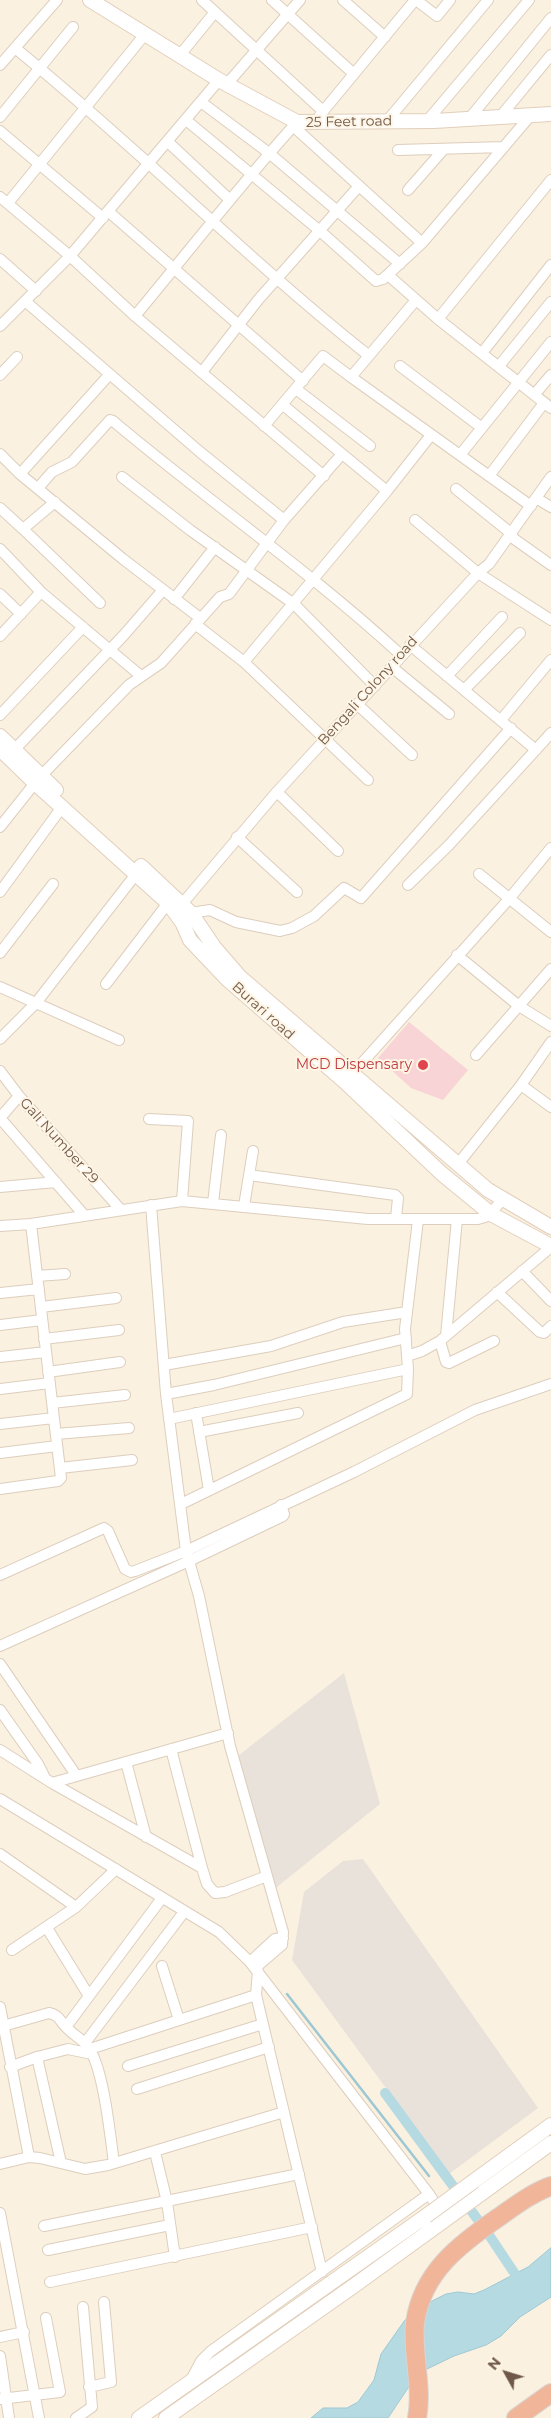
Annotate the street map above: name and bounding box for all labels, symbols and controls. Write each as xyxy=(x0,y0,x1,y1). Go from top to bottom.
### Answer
street label: 25 Feet road xyxy=(306,113,392,131)
street label: Bengali Colony road xyxy=(315,633,421,749)
street label: Burari road xyxy=(228,979,298,1043)
place label: MCD Dispensary xyxy=(296,1057,412,1073)
marker: MCD Dispensary xyxy=(416,1058,430,1072)
street label: Gali Number 29 xyxy=(16,1095,102,1187)
north arrow xyxy=(481,2348,531,2398)
text: N xyxy=(484,2354,505,2374)

